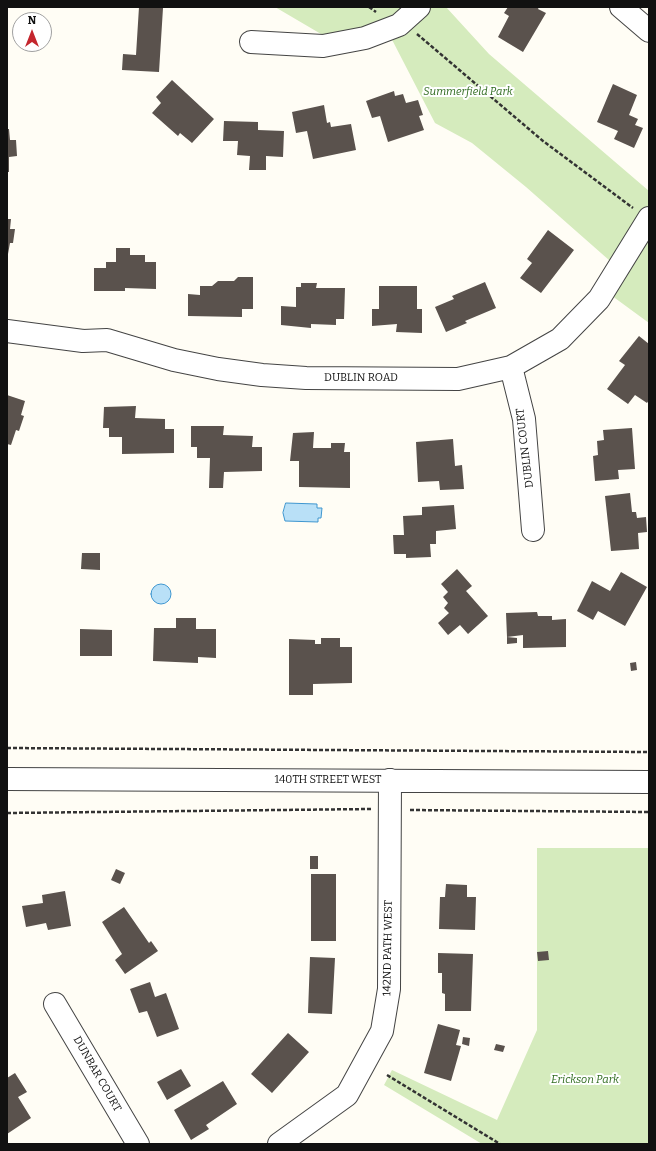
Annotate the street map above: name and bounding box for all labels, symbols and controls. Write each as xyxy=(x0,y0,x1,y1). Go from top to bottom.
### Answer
north arrow xyxy=(12,12,52,52)
text: N xyxy=(28,14,36,27)
park label: Summerfield Park xyxy=(423,85,513,99)
street label: DUBLIN ROAD xyxy=(324,371,398,385)
street label: DUBLIN COURT xyxy=(514,407,536,489)
street label: 140TH STREET WEST xyxy=(274,773,382,787)
street label: 142ND PATH WEST xyxy=(381,900,395,996)
street label: DUNBAR COURT xyxy=(70,1034,124,1114)
park label: Erickson Park xyxy=(551,1073,619,1087)

